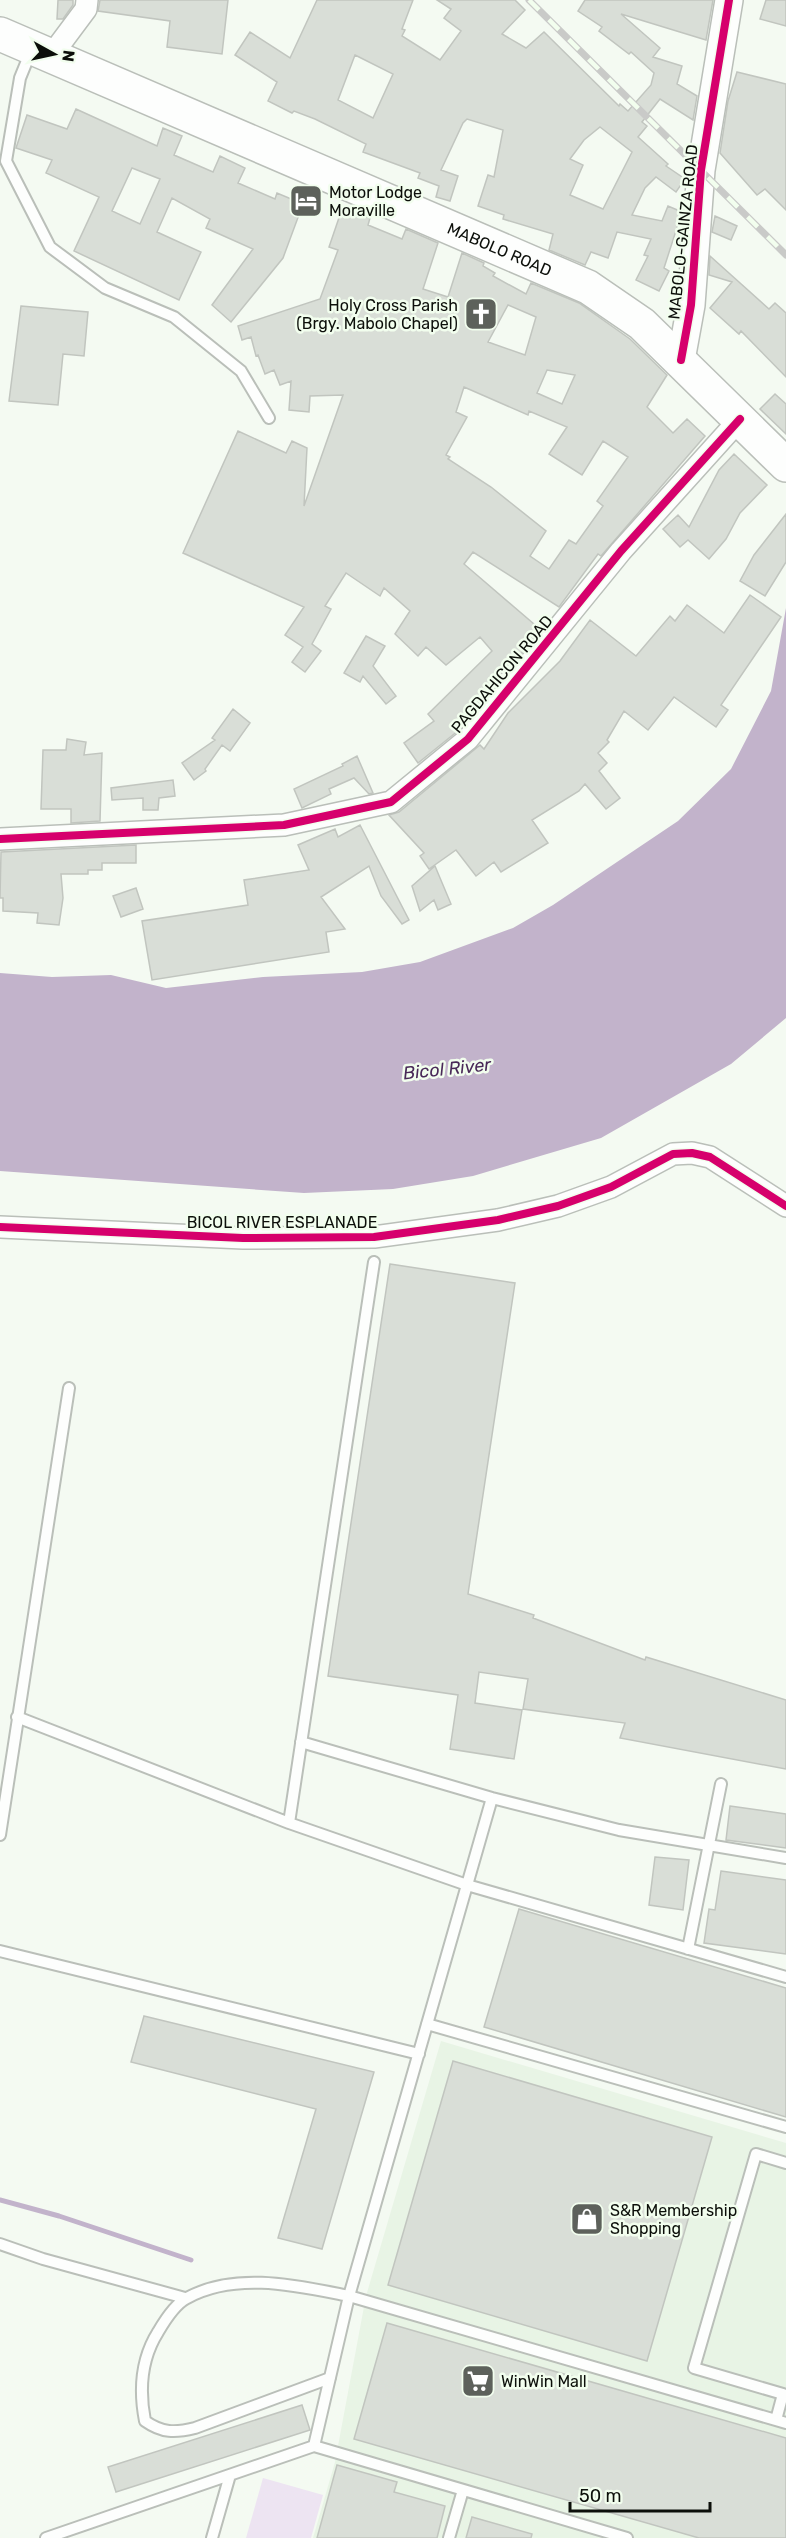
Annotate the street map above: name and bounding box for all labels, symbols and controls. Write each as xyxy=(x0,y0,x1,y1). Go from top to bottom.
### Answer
north arrow xyxy=(24,24,84,84)
text: N xyxy=(58,49,79,63)
street label: MABOLO-GAINZA ROAD xyxy=(664,144,702,320)
hotel icon: Motor Lodge Moraville xyxy=(288,183,324,219)
place label: Motor Lodge Moraville xyxy=(329,183,422,220)
street label: MABOLO ROAD xyxy=(445,218,555,280)
place label: Holy Cross Parish (Brgy. Mabolo Chapel) xyxy=(296,296,458,333)
church icon: Holy Cross Parish (Brgy. Mabolo Chapel) xyxy=(463,296,499,332)
street label: PAGDAHICON ROAD xyxy=(447,611,557,737)
water label: Bicol River xyxy=(402,1053,493,1085)
street label: BICOL RIVER ESPLANADE xyxy=(187,1213,377,1232)
shop icon: S&R Membership Shopping xyxy=(569,2201,605,2237)
place label: S&R Membership Shopping xyxy=(610,2201,737,2238)
supermarket icon: WinWin Mall xyxy=(460,2363,496,2399)
place label: WinWin Mall xyxy=(501,2372,587,2391)
scale bar xyxy=(570,2475,710,2513)
text: 50 m xyxy=(579,2485,622,2507)

